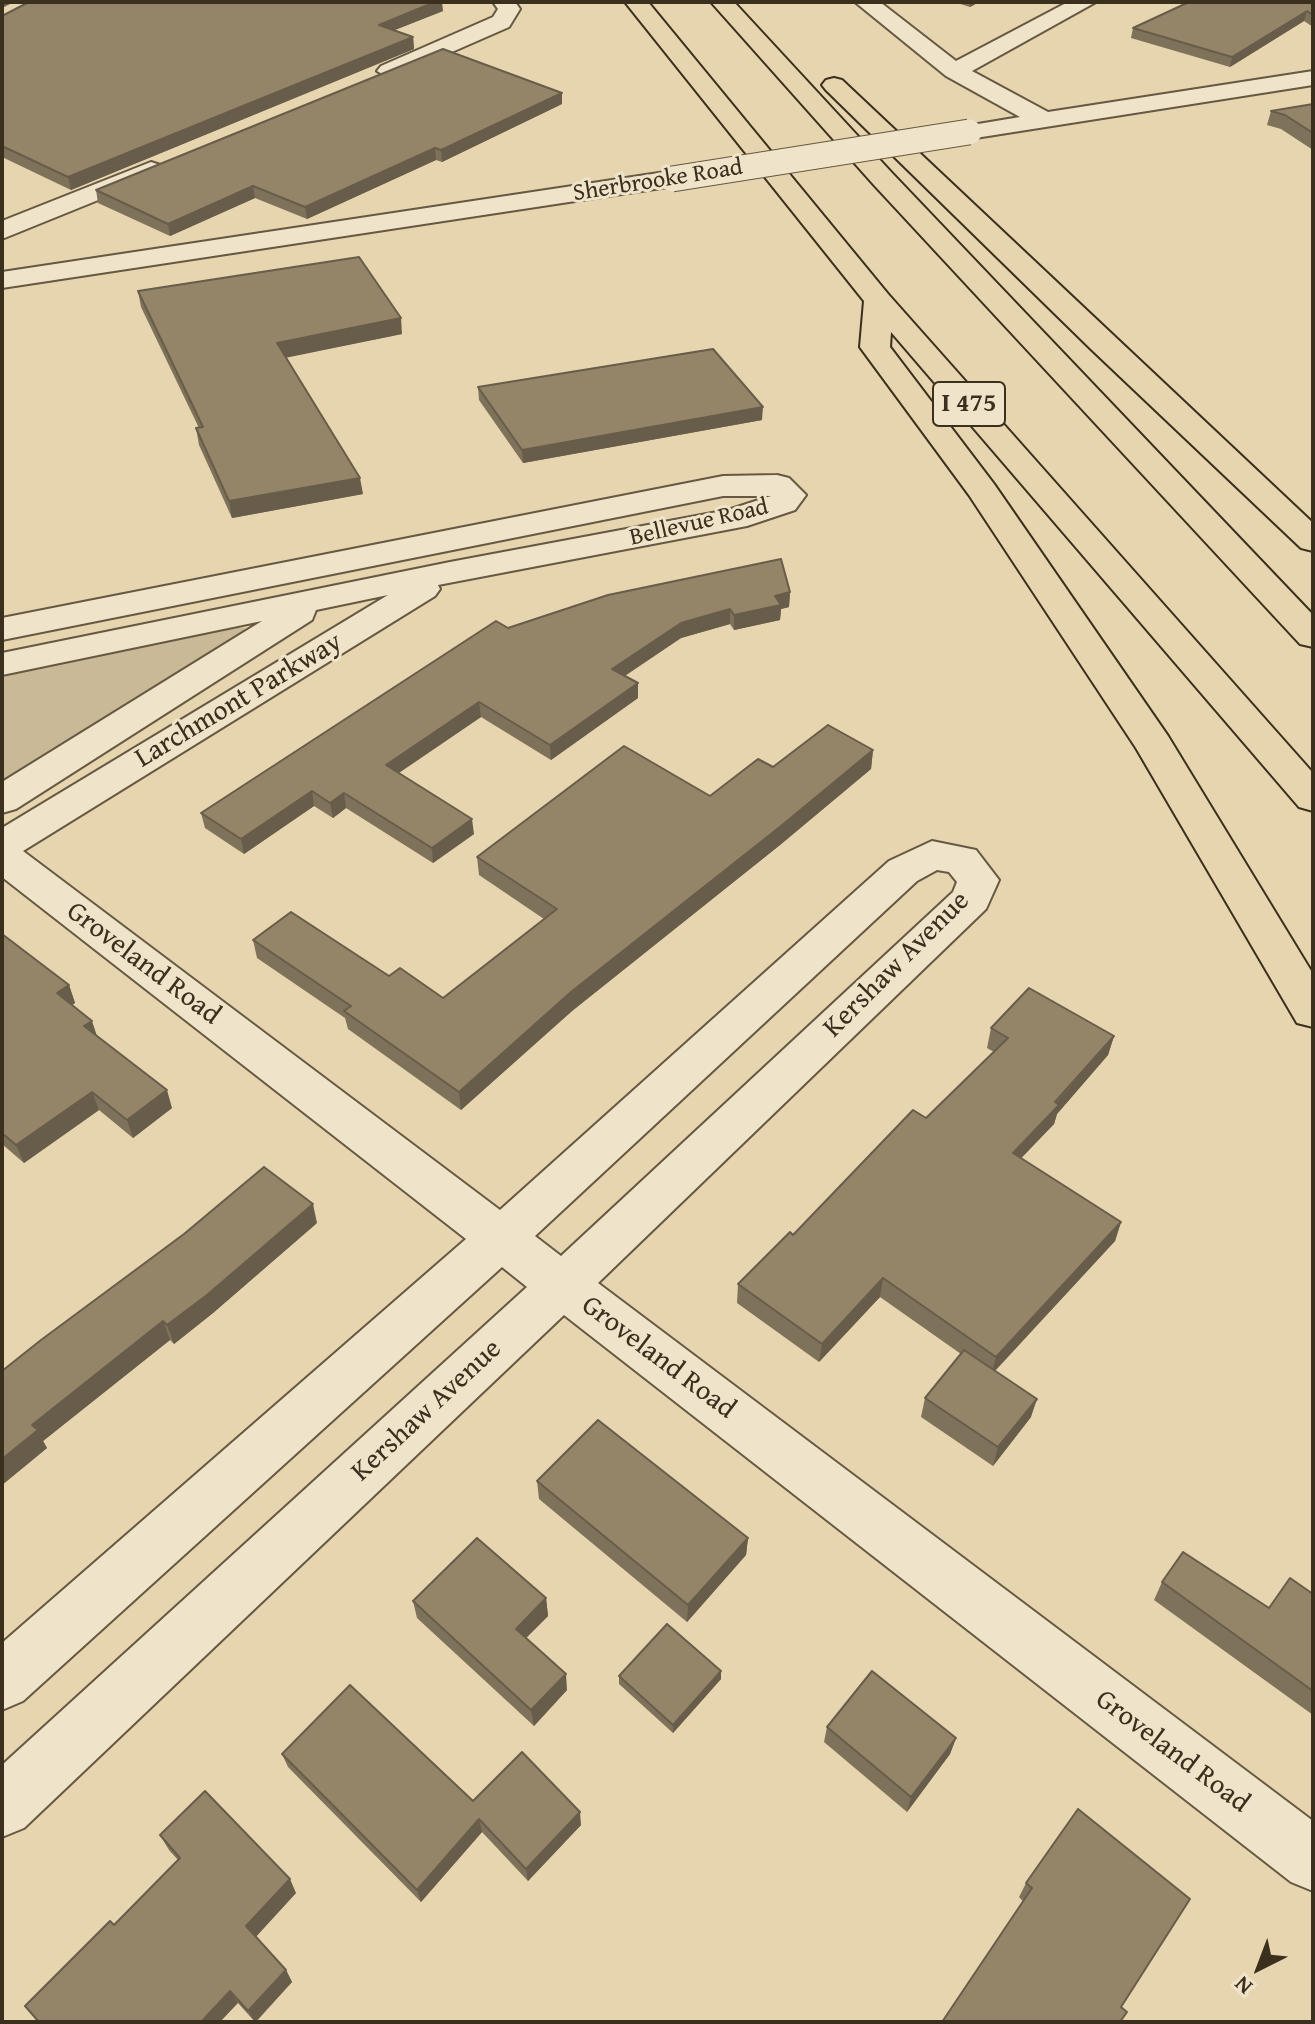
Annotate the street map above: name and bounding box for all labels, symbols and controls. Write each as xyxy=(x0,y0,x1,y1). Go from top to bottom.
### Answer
street label: Sherbrooke Road xyxy=(571,153,745,209)
road number: I 475 xyxy=(933,382,1005,426)
street label: Bellevue Road xyxy=(627,493,771,553)
street label: Larchmont Parkway xyxy=(129,626,349,776)
street label: Kershaw Avenue xyxy=(817,885,977,1045)
street label: Groveland Road xyxy=(59,895,227,1033)
street label: Groveland Road xyxy=(574,1289,742,1427)
street label: Kershaw Avenue xyxy=(345,1333,509,1489)
street label: Groveland Road xyxy=(1088,1683,1256,1821)
north arrow xyxy=(1219,1928,1299,2008)
text: N xyxy=(1227,1969,1259,2003)

